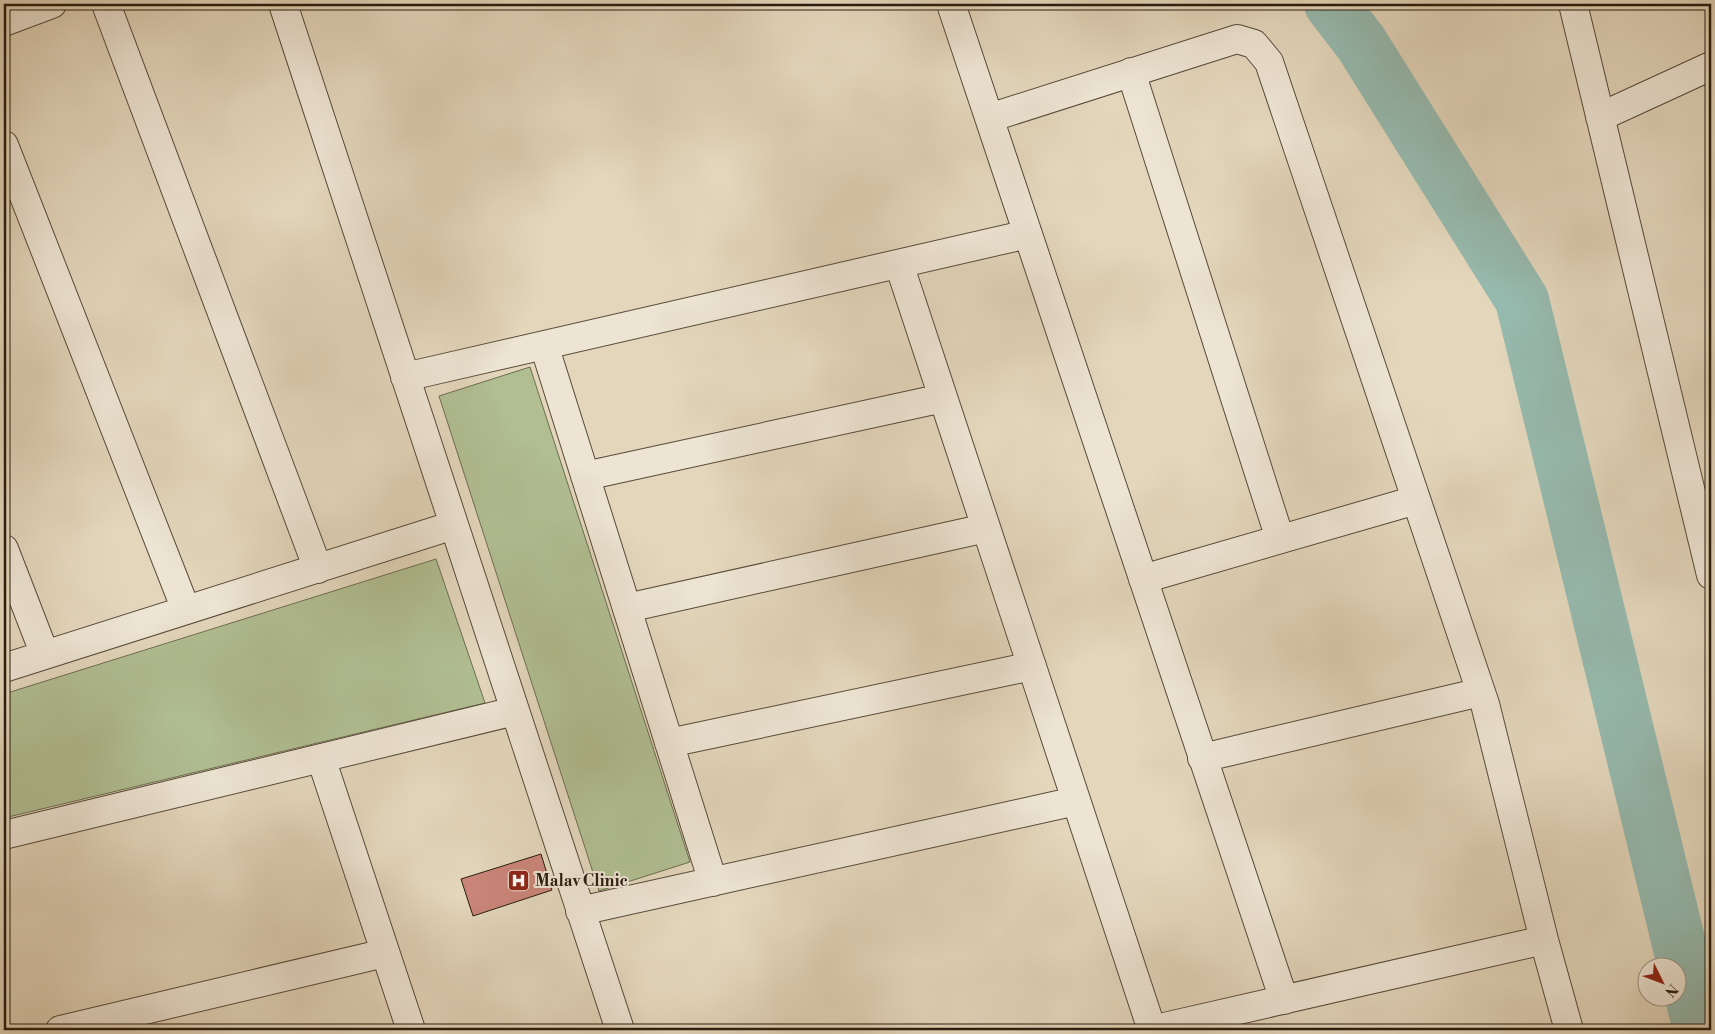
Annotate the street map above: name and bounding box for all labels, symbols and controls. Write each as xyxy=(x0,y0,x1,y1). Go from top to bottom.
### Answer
hospital icon: Malav Clinic xyxy=(507,868,531,892)
place label: Malav Clinic xyxy=(535,871,628,891)
north arrow xyxy=(1638,956,1688,1006)
text: N xyxy=(1661,980,1681,1000)

